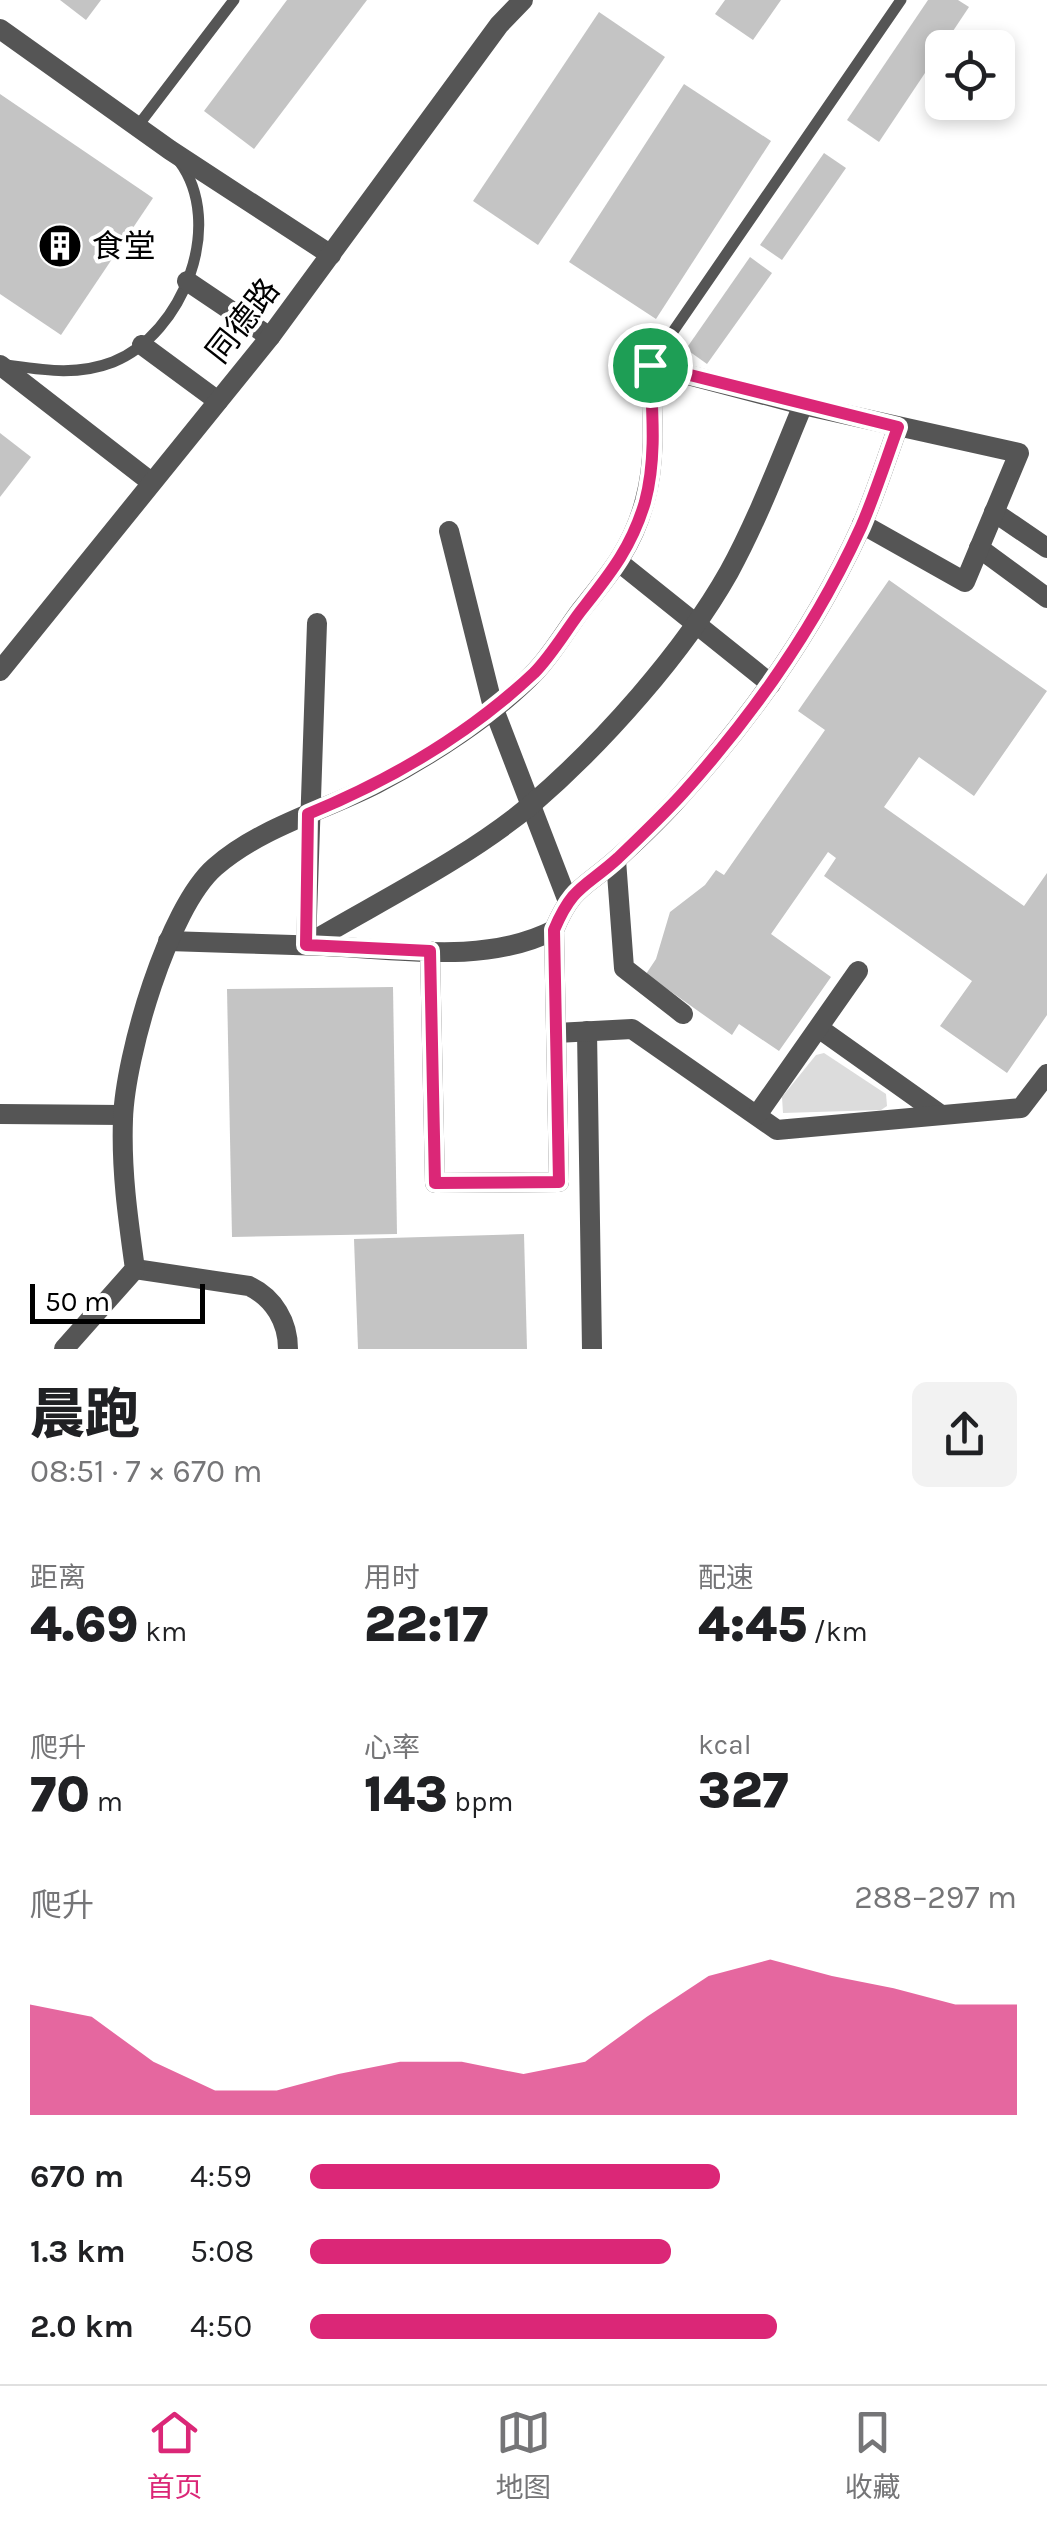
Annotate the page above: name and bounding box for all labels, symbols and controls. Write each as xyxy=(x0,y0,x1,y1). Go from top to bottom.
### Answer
map controls xyxy=(925,30,1015,120)
button: locate xyxy=(925,30,1015,120)
building icon: 食堂 xyxy=(37,223,83,269)
place label: 食堂 xyxy=(92,228,156,265)
street label: 同德路 xyxy=(199,272,287,370)
pin xyxy=(608,323,693,408)
icon: arrive xyxy=(623,338,678,393)
scale bar xyxy=(30,1279,205,1324)
text: 50 m xyxy=(45,1285,110,1318)
button: share xyxy=(912,1382,1017,1487)
text: 晨跑 xyxy=(30,1383,140,1447)
text: 08:51 · 7 × 670 m xyxy=(30,1453,262,1490)
text: 距离 xyxy=(30,1561,86,1594)
text: 用时 xyxy=(364,1561,420,1594)
text: 配速 xyxy=(698,1561,754,1594)
text: 4.69 xyxy=(30,1595,139,1654)
text: 22:17 xyxy=(364,1595,488,1654)
text: 4:45 xyxy=(698,1595,807,1654)
text: km xyxy=(139,1615,187,1648)
text: /km xyxy=(807,1615,868,1648)
text: kcal xyxy=(698,1728,751,1761)
text: 爬升 xyxy=(30,1731,86,1764)
text: 心率 xyxy=(364,1731,420,1764)
text: 327 xyxy=(698,1761,789,1820)
text: 70 xyxy=(30,1765,90,1824)
text: 143 xyxy=(364,1765,448,1824)
text: m xyxy=(90,1785,123,1818)
text: bpm xyxy=(448,1785,513,1818)
text: 288–297 m xyxy=(854,1879,1017,1916)
text: 爬升 xyxy=(30,1887,94,1924)
text: 670 m xyxy=(30,2158,124,2195)
text: 4:59 xyxy=(190,2158,252,2195)
text: 1.3 km xyxy=(30,2233,126,2270)
text: 5:08 xyxy=(190,2233,254,2270)
text: 2.0 km xyxy=(30,2308,134,2345)
text: 4:50 xyxy=(190,2308,252,2345)
tab: 首页 xyxy=(146,2405,203,2505)
tab: 地图 xyxy=(495,2405,552,2505)
tab: 收藏 xyxy=(844,2405,901,2505)

